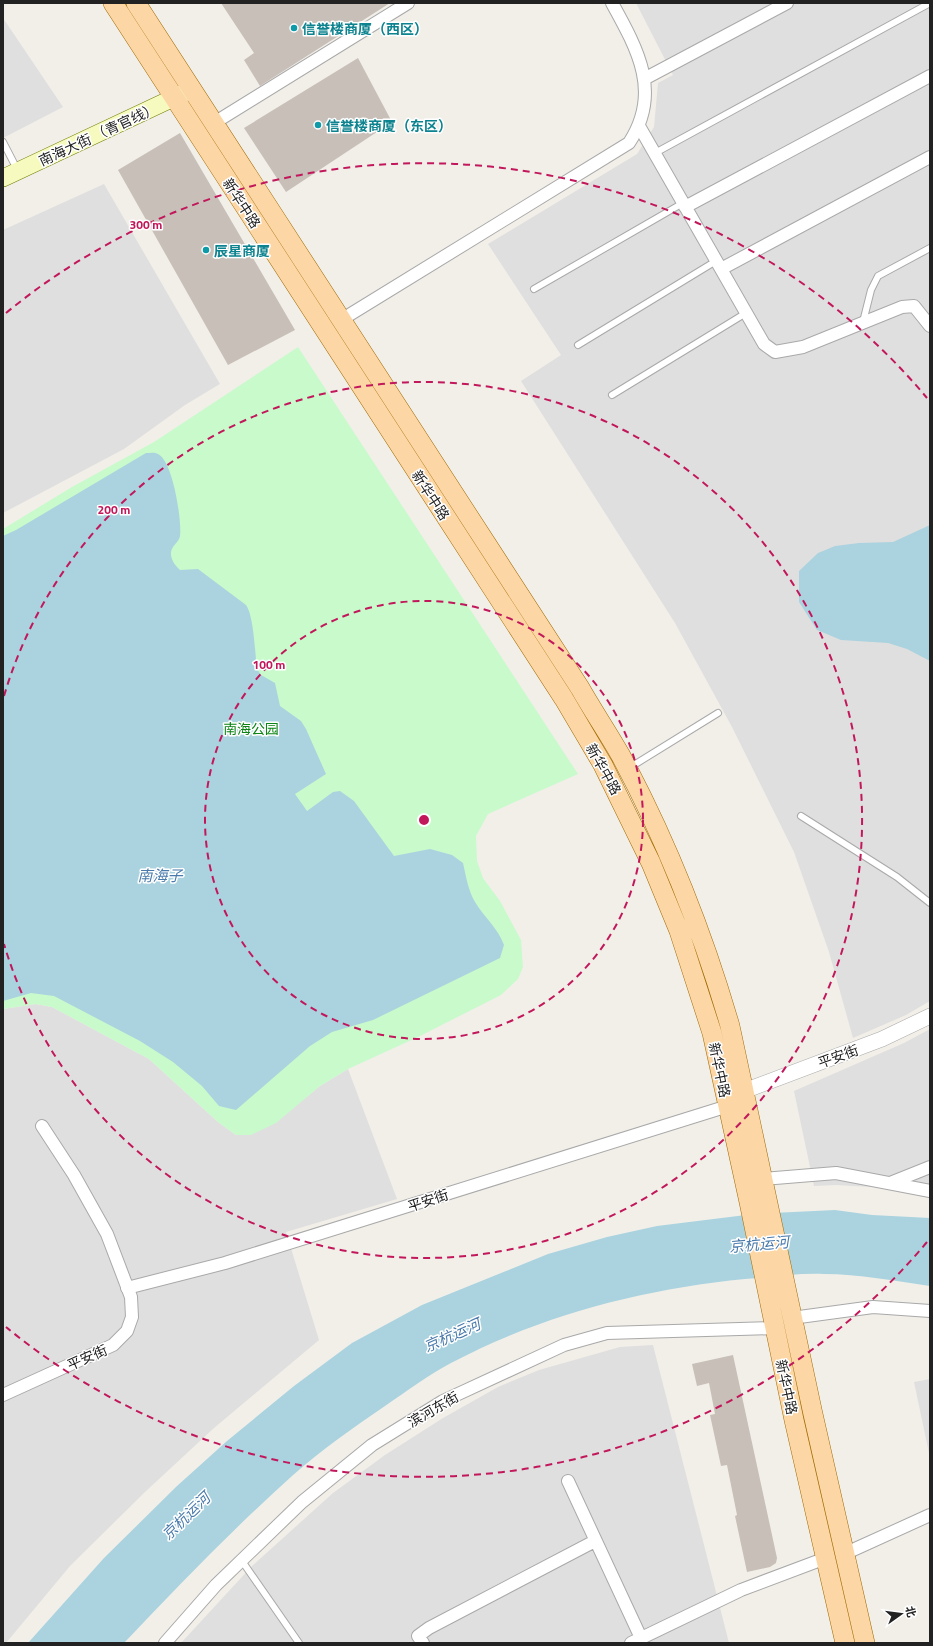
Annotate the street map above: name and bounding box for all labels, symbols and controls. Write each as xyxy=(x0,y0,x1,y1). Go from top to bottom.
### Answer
place label: 信誉楼商厦（西区） xyxy=(302,18,428,39)
marker: 信誉楼商厦（西区） xyxy=(289,23,299,33)
street label: 南海大街 （青官线） xyxy=(35,97,161,171)
place label: 信誉楼商厦（东区） xyxy=(326,115,452,136)
marker: 信誉楼商厦（东区） xyxy=(313,120,323,130)
street label: 新华中路 xyxy=(218,174,266,232)
text: 300 m xyxy=(130,215,162,234)
place label: 辰星商厦 xyxy=(214,240,270,261)
marker: 辰星商厦 xyxy=(201,245,211,255)
street label: 新华中路 xyxy=(407,466,455,524)
text: 200 m xyxy=(98,500,130,519)
text: 100 m xyxy=(253,655,285,674)
park label: 南海公园 xyxy=(223,718,279,739)
street label: 新华中路 xyxy=(581,739,627,799)
centre of rings xyxy=(417,813,431,827)
water label: 南海子 xyxy=(137,864,183,887)
street label: 平安街 xyxy=(815,1039,861,1073)
street label: 新华中路 xyxy=(704,1040,736,1100)
street label: 平安街 xyxy=(405,1184,451,1216)
water label: 京杭运河 xyxy=(728,1230,793,1258)
water label: 京杭运河 xyxy=(420,1311,487,1358)
street label: 平安街 xyxy=(64,1339,110,1375)
street label: 新华中路 xyxy=(771,1357,803,1417)
street label: 滨河东街 xyxy=(404,1386,462,1432)
water label: 京杭运河 xyxy=(156,1485,218,1545)
north arrow xyxy=(881,1594,921,1634)
text: 北 xyxy=(902,1604,920,1619)

